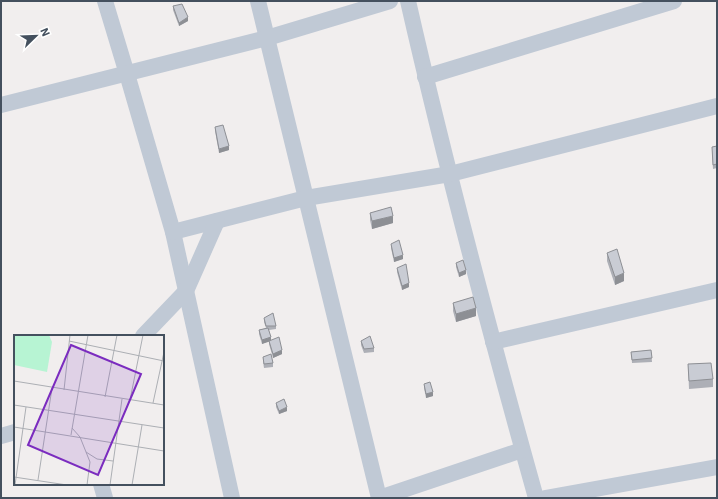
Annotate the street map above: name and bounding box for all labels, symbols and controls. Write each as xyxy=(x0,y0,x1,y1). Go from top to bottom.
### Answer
north arrow xyxy=(16,16,56,56)
text: N xyxy=(37,26,53,39)
inset map xyxy=(14,335,164,485)

